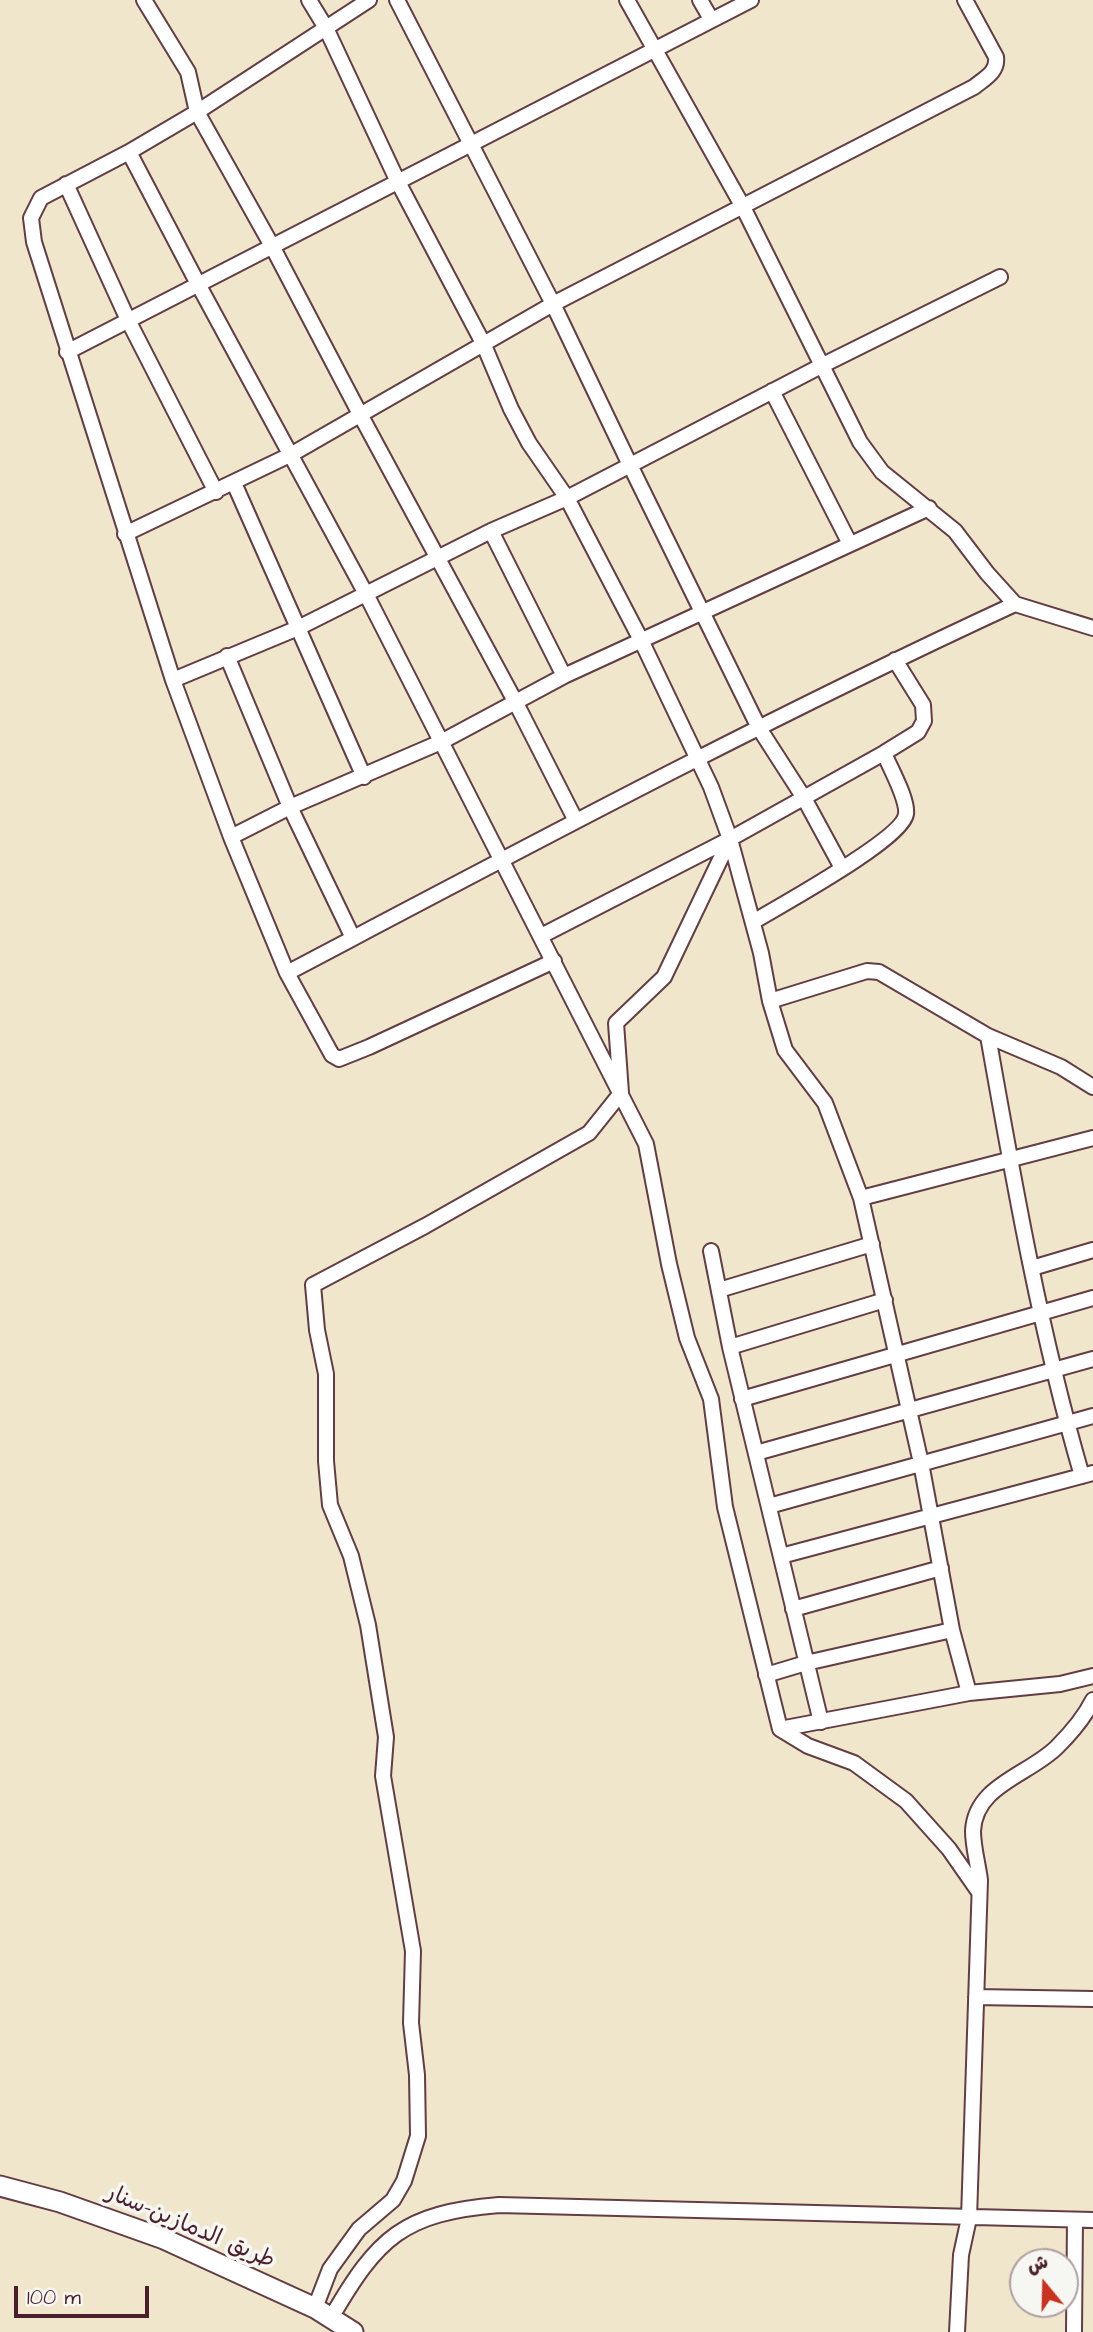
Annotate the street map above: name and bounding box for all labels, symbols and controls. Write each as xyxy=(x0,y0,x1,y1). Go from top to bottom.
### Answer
street label: طريق الدمازين-سنار xyxy=(102,2180,278,2276)
north arrow xyxy=(1009,2248,1079,2318)
text: ش xyxy=(1023,2248,1052,2281)
scale bar xyxy=(18,2272,152,2316)
text: 100 m xyxy=(27,2283,81,2312)

